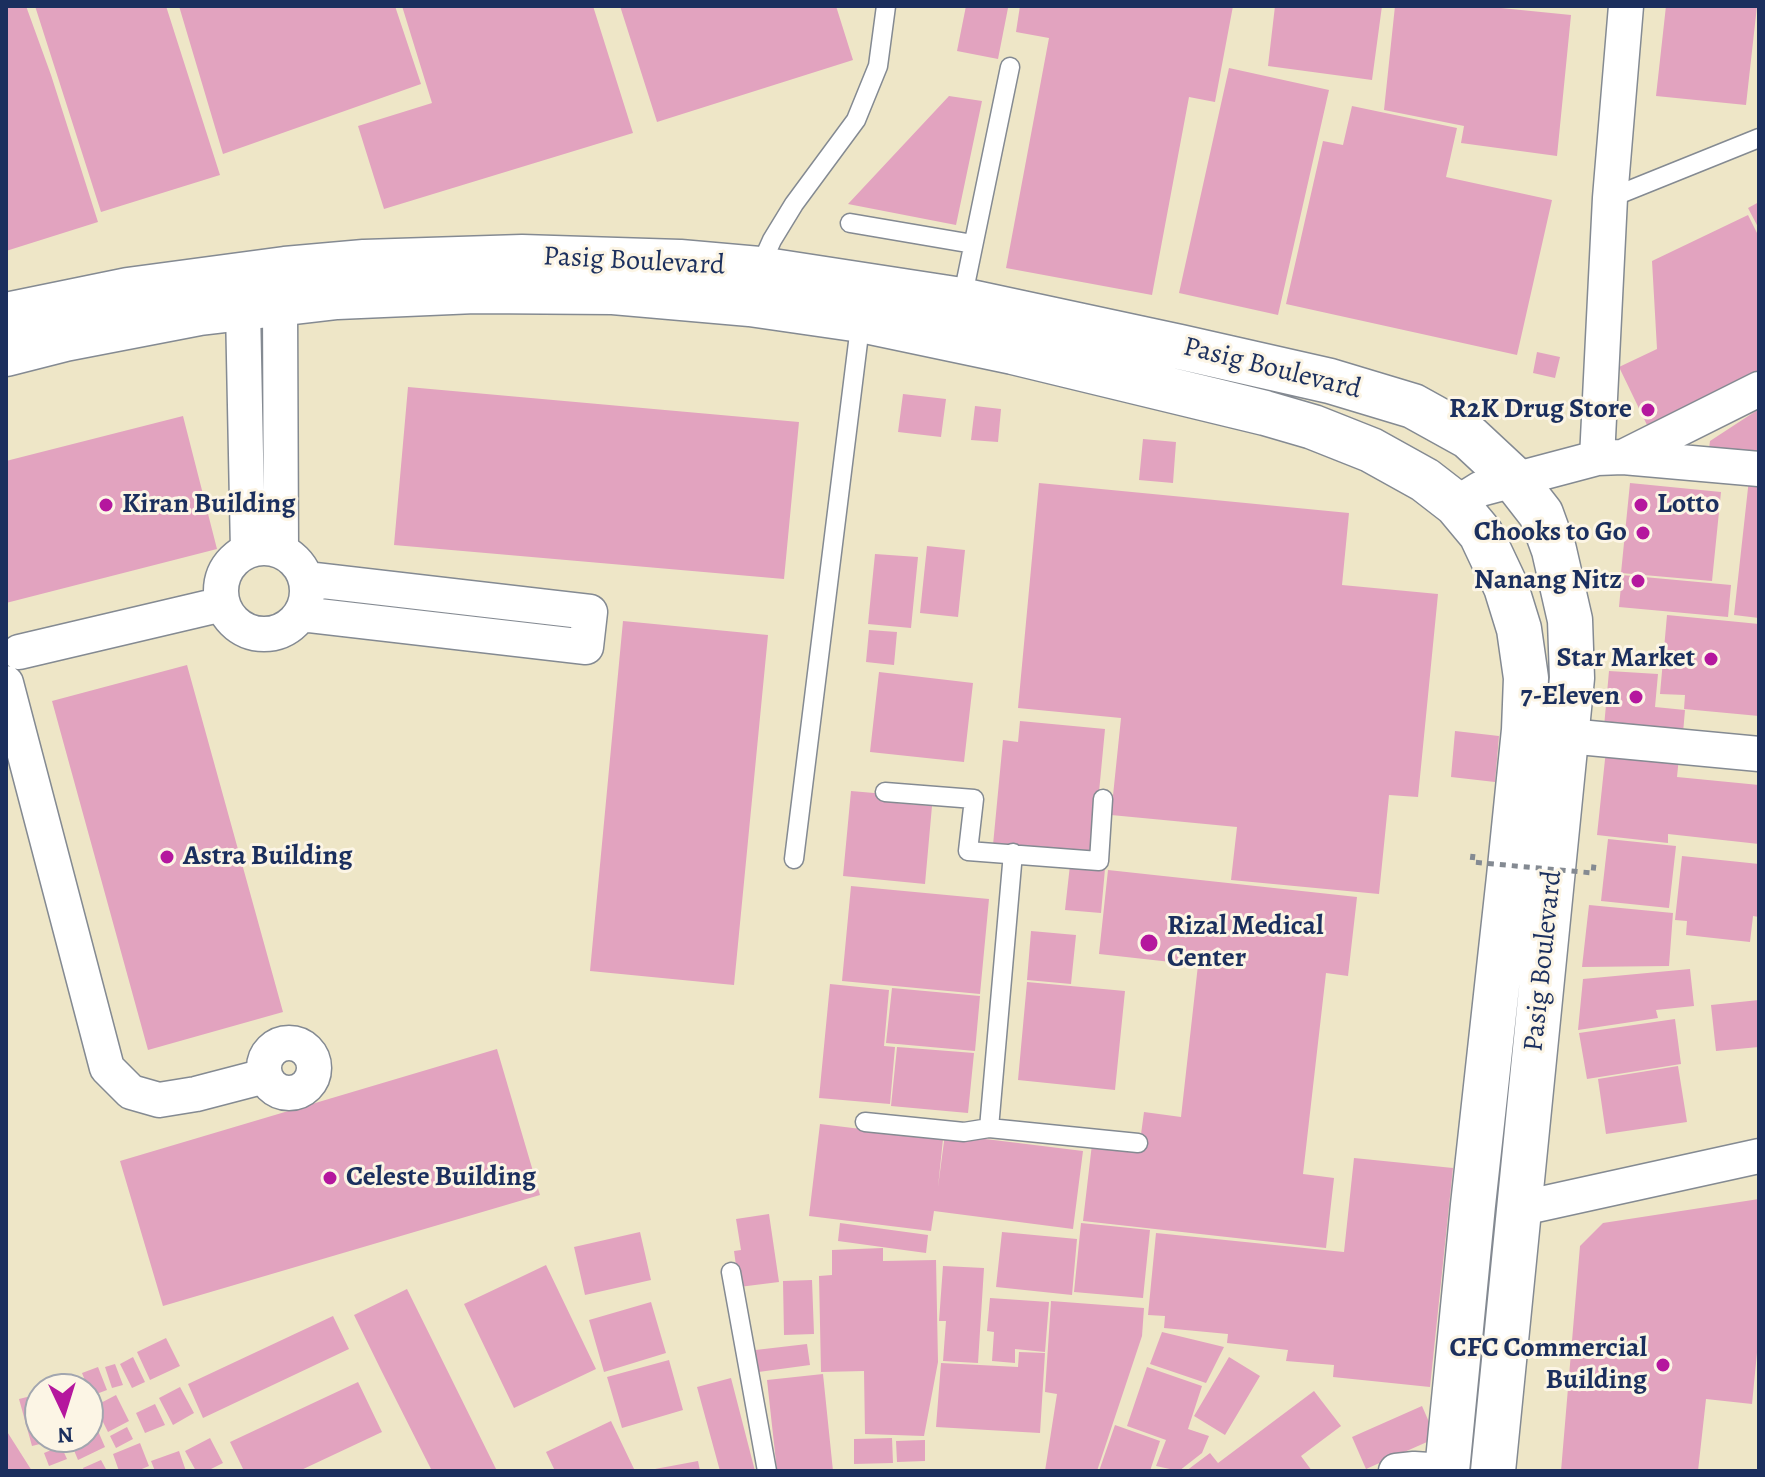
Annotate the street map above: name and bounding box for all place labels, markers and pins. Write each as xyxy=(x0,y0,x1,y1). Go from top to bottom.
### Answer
place label: R2K Drug Store xyxy=(1449,393,1632,427)
marker: R2K Drug Store xyxy=(1639,401,1657,419)
place label: Kiran Building xyxy=(122,488,295,522)
place label: Lotto xyxy=(1657,488,1719,522)
marker: Kiran Building xyxy=(97,496,115,514)
marker: Lotto xyxy=(1632,496,1650,514)
place label: Chooks to Go xyxy=(1474,516,1627,550)
marker: Chooks to Go xyxy=(1634,524,1652,542)
place label: Nanang Nitz xyxy=(1474,564,1622,598)
marker: Nanang Nitz xyxy=(1629,572,1647,590)
place label: Star Market xyxy=(1556,642,1695,676)
marker: Star Market xyxy=(1702,650,1720,668)
place label: 7-Eleven xyxy=(1520,680,1620,714)
marker: 7-Eleven xyxy=(1627,688,1645,706)
place label: Astra Building xyxy=(183,840,352,874)
marker: Astra Building xyxy=(158,848,176,866)
place label: Rizal Medical Center xyxy=(1167,910,1323,976)
marker: Rizal Medical Center xyxy=(1138,932,1160,954)
place label: Celeste Building xyxy=(346,1161,536,1195)
marker: Celeste Building xyxy=(321,1169,339,1187)
place label: CFC Commercial Building xyxy=(1450,1332,1647,1398)
marker: CFC Commercial Building xyxy=(1654,1356,1672,1374)

